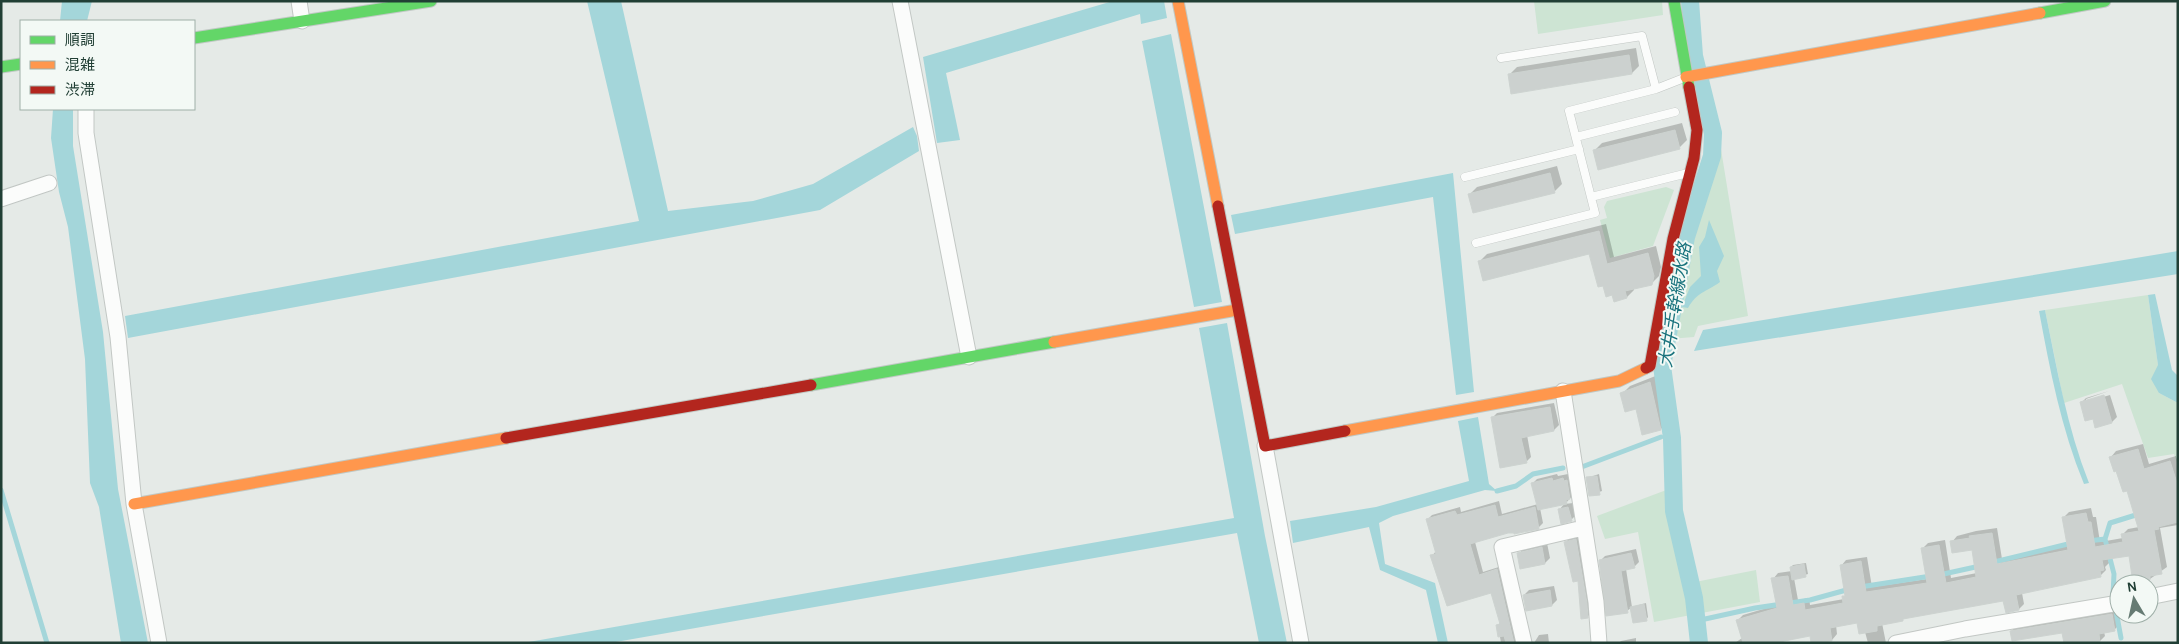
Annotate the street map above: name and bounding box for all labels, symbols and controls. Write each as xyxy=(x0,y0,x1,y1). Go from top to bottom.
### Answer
legend xyxy=(20,20,195,110)
text: 順調 xyxy=(65,31,95,49)
text: 混雑 xyxy=(65,56,95,74)
text: 渋滞 xyxy=(65,81,95,99)
water label: 大井手幹線水路 xyxy=(1654,239,1696,369)
north arrow xyxy=(2109,574,2159,624)
text: N xyxy=(2126,577,2138,596)

